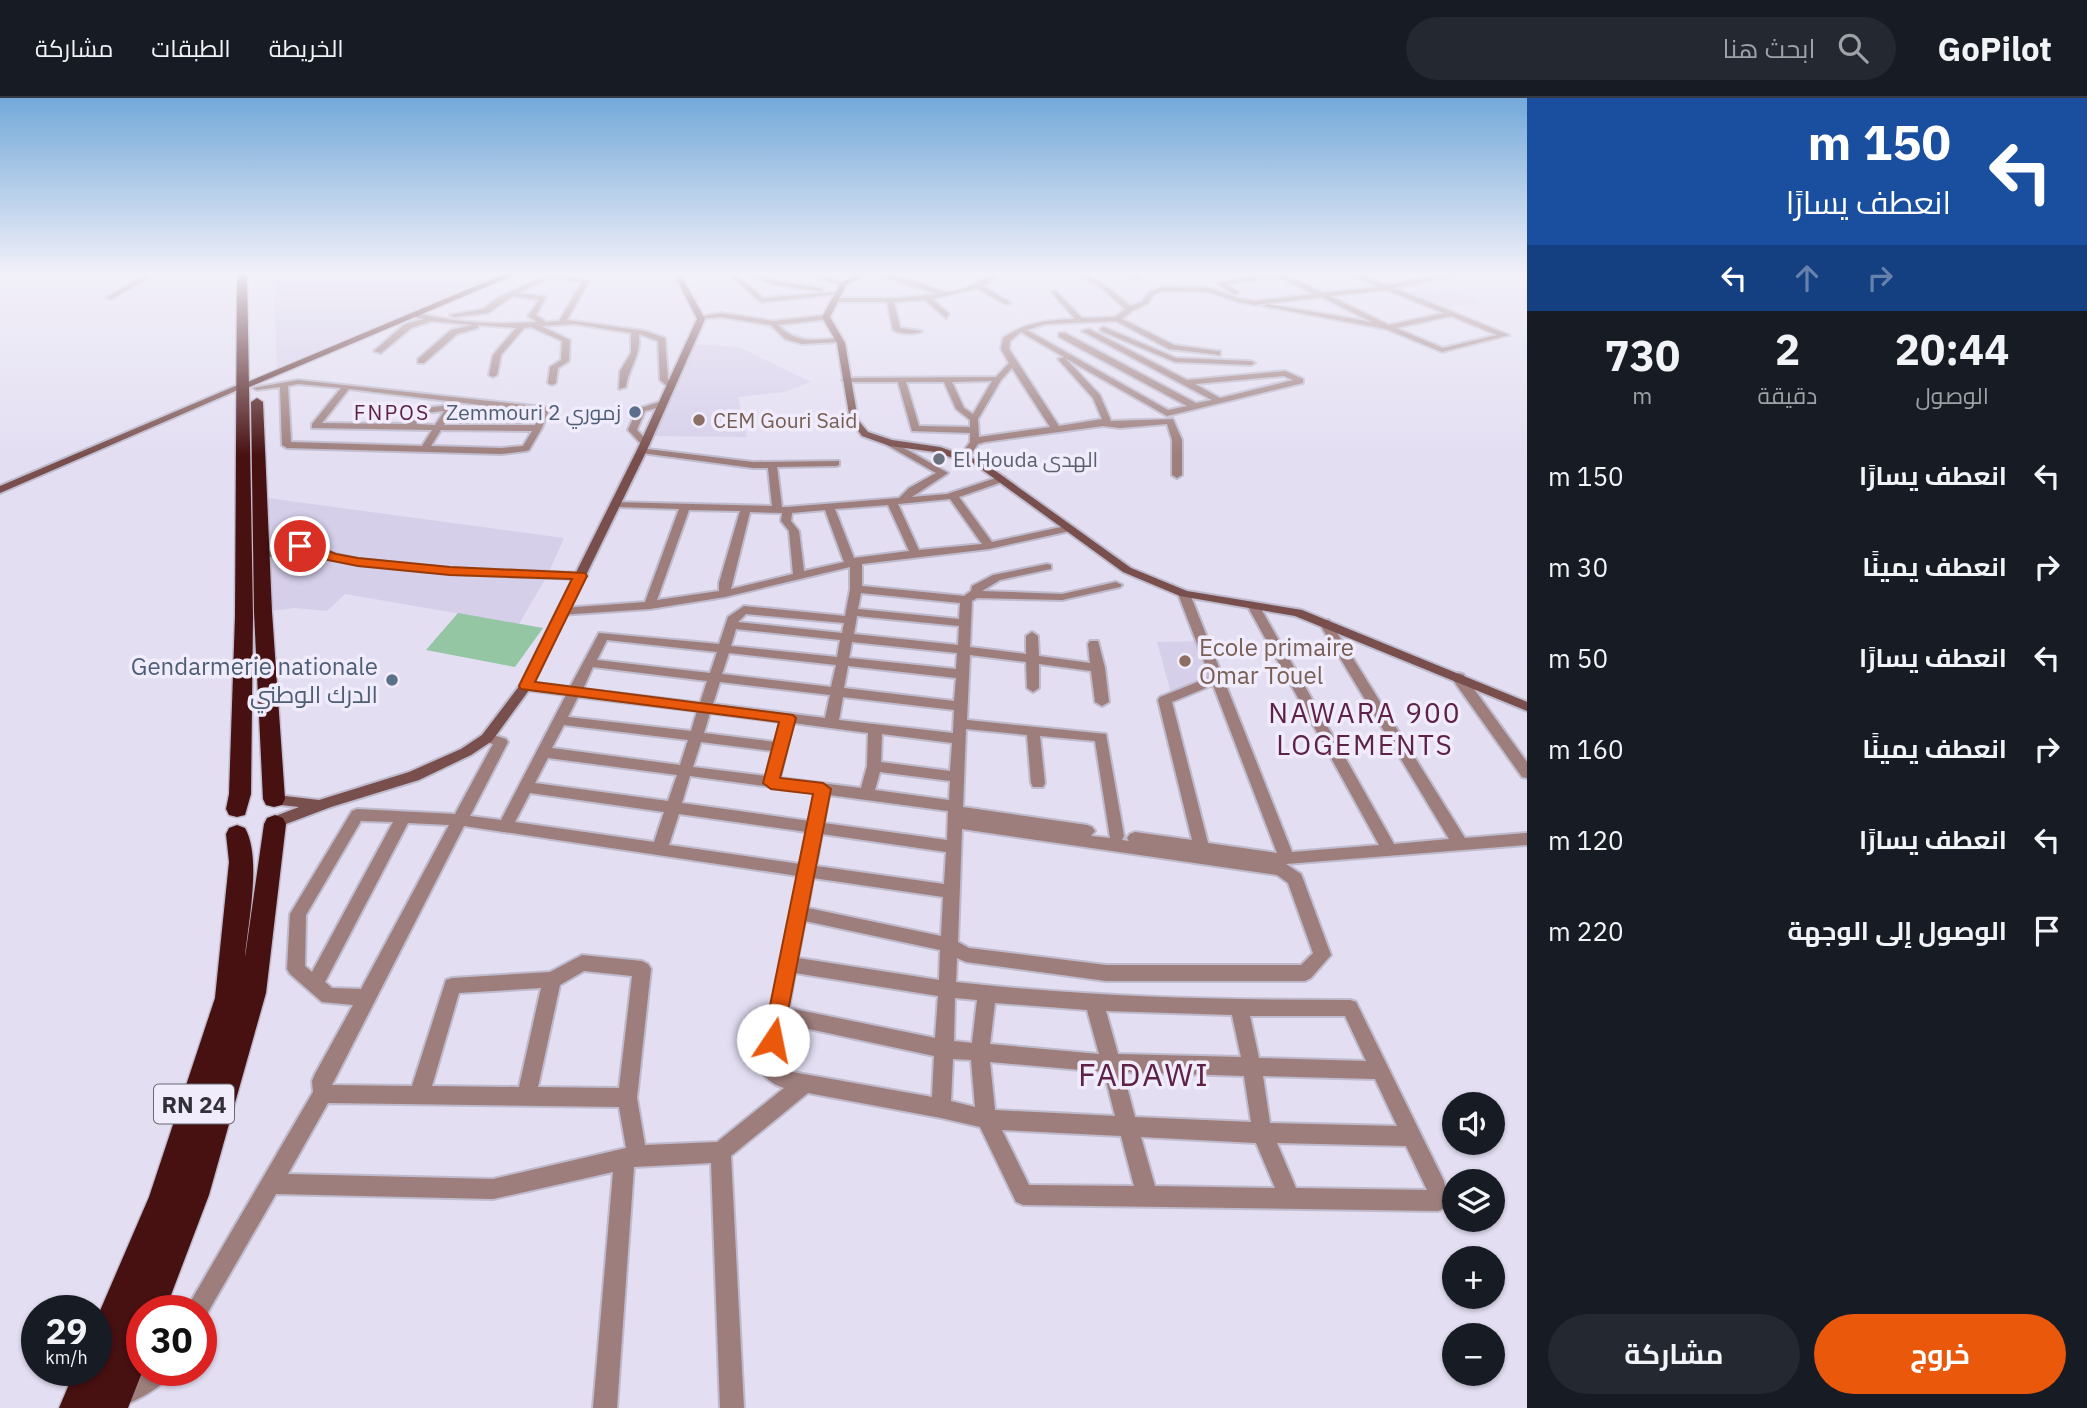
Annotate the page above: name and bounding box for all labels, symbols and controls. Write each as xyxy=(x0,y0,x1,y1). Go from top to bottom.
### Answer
search box xyxy=(1406,17,1896,80)
text: GoPilot xyxy=(1938,27,2052,70)
icon: search xyxy=(1834,29,1872,67)
text: ابحث هنا xyxy=(1723,31,1816,65)
text: مشاركة xyxy=(35,32,113,64)
text: الطبقات xyxy=(151,32,231,64)
text: الخريطة xyxy=(269,32,344,64)
text: 150 m xyxy=(1807,110,1951,173)
icon: left xyxy=(1975,126,2066,217)
text: انعطف يسارًا xyxy=(1786,181,1951,223)
icon: left xyxy=(1715,259,1753,297)
icon: ahead xyxy=(1788,259,1826,297)
icon: right xyxy=(1861,259,1899,297)
text: 2 xyxy=(1775,322,1800,377)
text: 20:44 xyxy=(1895,322,2010,377)
text: 730 xyxy=(1604,328,1680,383)
text: m xyxy=(1632,380,1652,410)
text: دقيقة xyxy=(1758,380,1817,410)
text: الوصول xyxy=(1916,380,1989,410)
district label: FNPOS xyxy=(354,398,430,426)
place label: Zemmouri 2 زموري xyxy=(446,398,621,429)
marker: Zemmouri 2 زموري xyxy=(627,404,643,420)
place label: CEM Gouri Said xyxy=(713,406,857,434)
marker: CEM Gouri Said xyxy=(691,412,707,428)
place label: El Houda الهدى xyxy=(953,445,1098,473)
marker: El Houda الهدى xyxy=(931,451,947,467)
icon: left xyxy=(2028,457,2066,495)
text: انعطف يسارًا xyxy=(1859,458,2007,492)
text: 150 m xyxy=(1548,459,1624,493)
pin xyxy=(270,516,330,576)
icon: arrive xyxy=(281,527,319,565)
icon: right xyxy=(2028,548,2066,586)
text: انعطف يمينًا xyxy=(1862,549,2007,583)
text: 30 m xyxy=(1548,550,1608,584)
place label: Ecole primaire Omar Touel xyxy=(1199,631,1354,691)
icon: left xyxy=(2028,639,2066,677)
text: انعطف يسارًا xyxy=(1859,640,2007,674)
text: 50 m xyxy=(1548,641,1608,675)
place label: Gendarmerie nationale الدرك الوطني xyxy=(131,650,378,714)
marker: Ecole primaire Omar Touel xyxy=(1177,653,1193,669)
marker: Gendarmerie nationale الدرك الوطني xyxy=(384,672,400,688)
district label: NAWARA 900 LOGEMENTS xyxy=(1268,694,1462,763)
icon: right xyxy=(2028,730,2066,768)
text: انعطف يمينًا xyxy=(1862,731,2007,765)
text: 160 m xyxy=(1548,732,1624,766)
icon: left xyxy=(2028,821,2066,859)
text: انعطف يسارًا xyxy=(1859,822,2007,856)
text: 120 m xyxy=(1548,823,1624,857)
icon: arrive xyxy=(2028,912,2066,950)
text: الوصول إلى الوجهة xyxy=(1788,913,2007,947)
text: 220 m xyxy=(1548,914,1624,948)
position arrow xyxy=(736,1003,810,1077)
district label: FADAWI xyxy=(1078,1053,1210,1095)
road number: RN 24 xyxy=(154,1085,234,1124)
map controls xyxy=(1442,1092,1505,1386)
button: sound xyxy=(1442,1092,1505,1155)
button: layers xyxy=(1442,1169,1505,1232)
button: + xyxy=(1442,1246,1505,1309)
speed limit sign: 30 xyxy=(126,1295,217,1386)
text: 29 xyxy=(45,1308,88,1354)
button: مشاركة xyxy=(1548,1314,1800,1394)
button: خروج xyxy=(1814,1314,2066,1394)
button: − xyxy=(1442,1323,1505,1386)
text: km/h xyxy=(45,1346,88,1369)

